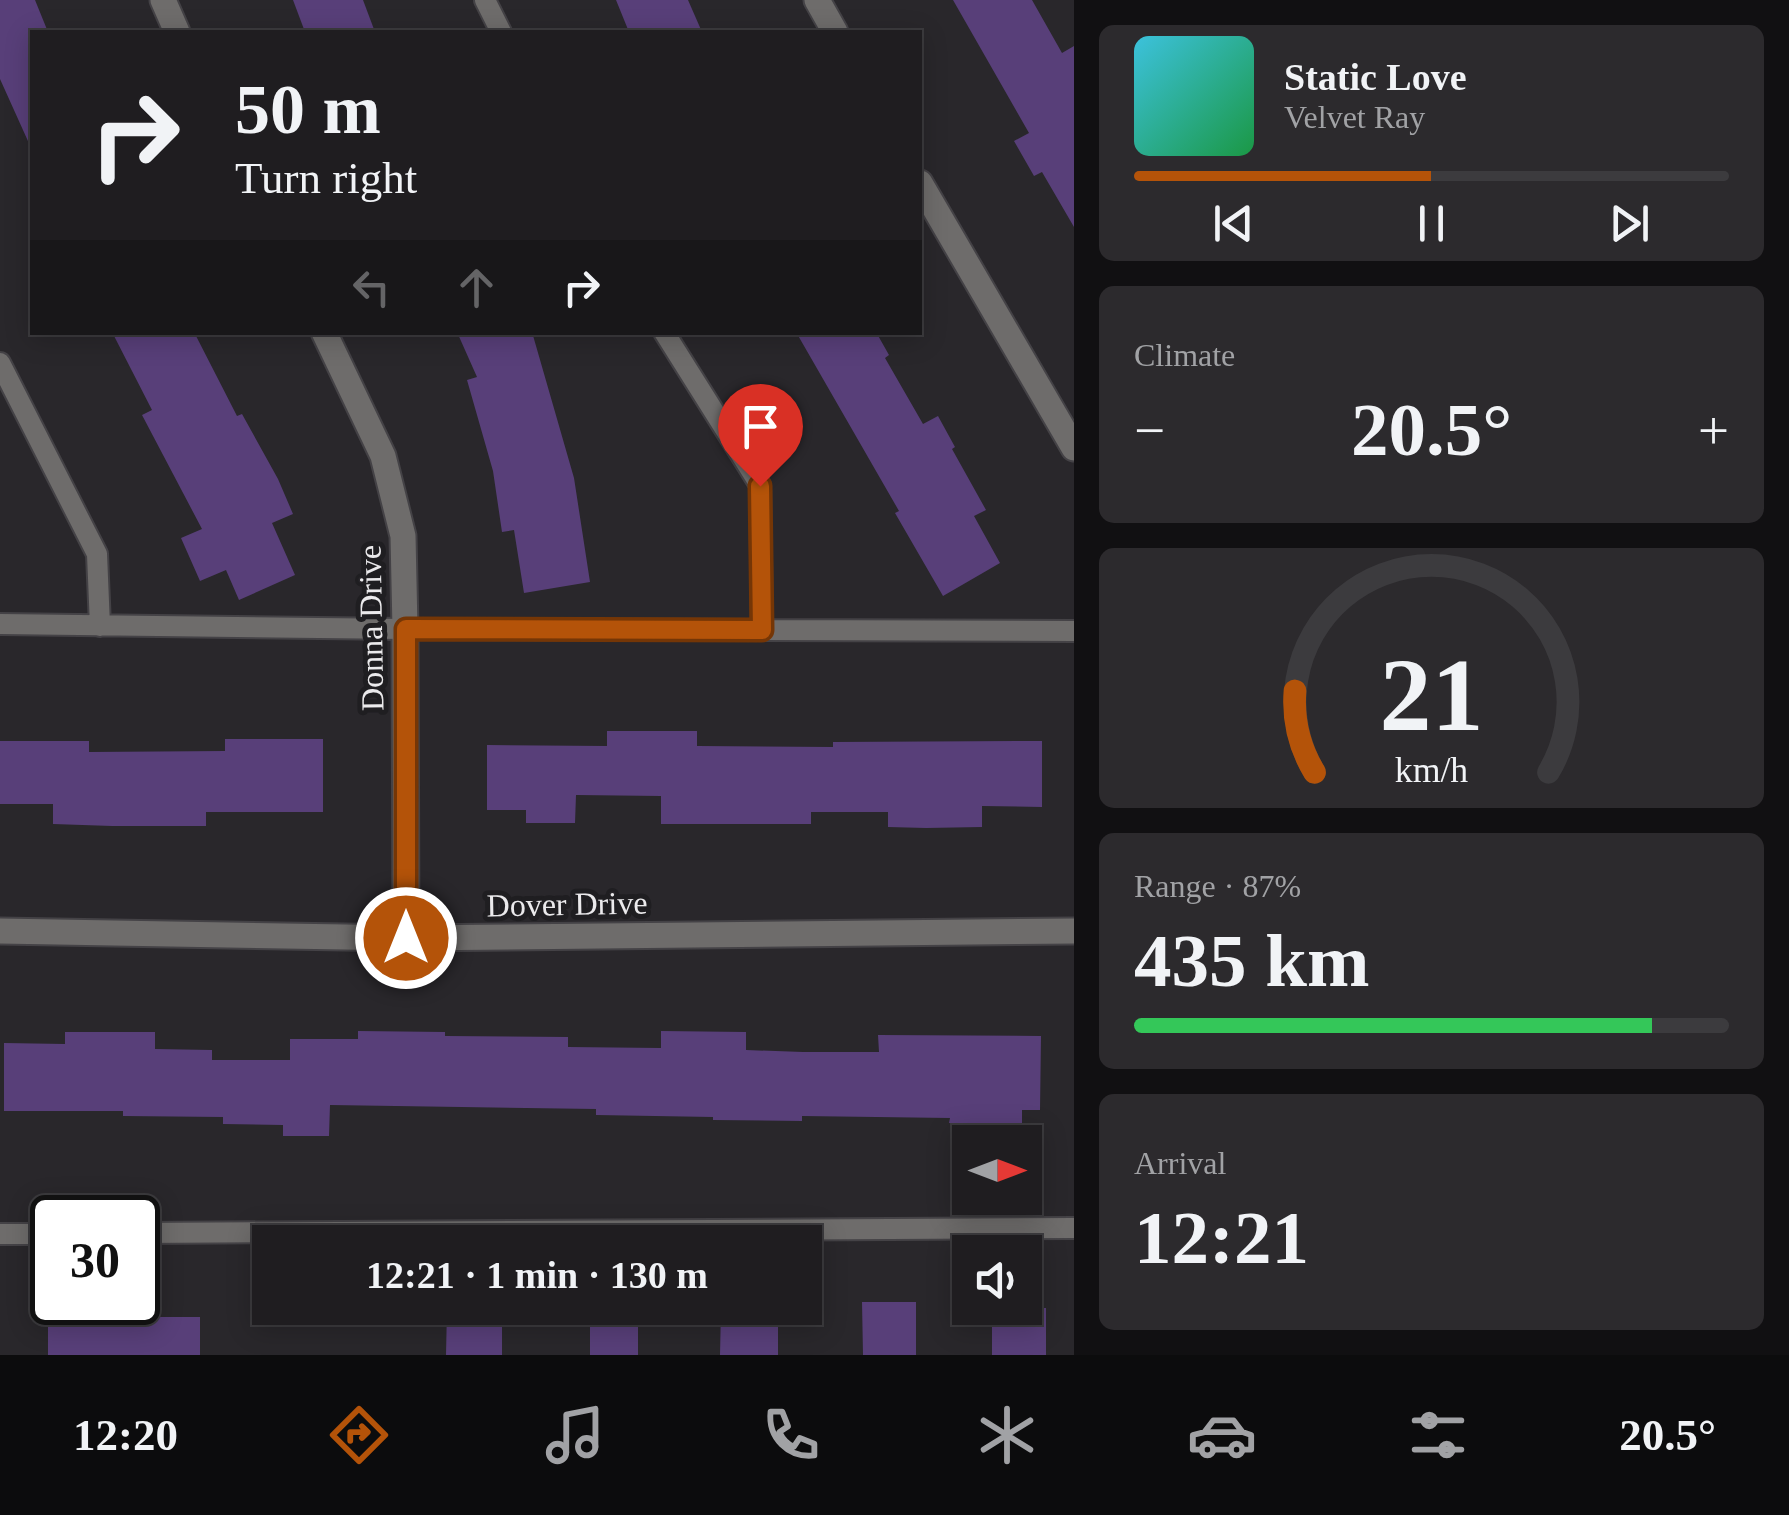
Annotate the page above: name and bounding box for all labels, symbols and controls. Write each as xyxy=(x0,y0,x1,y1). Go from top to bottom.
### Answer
text: Static Love xyxy=(1284,56,1467,98)
icon: right xyxy=(70,70,200,200)
text: 50 m xyxy=(235,71,381,148)
text: Velvet Ray xyxy=(1284,99,1425,135)
text: Turn right xyxy=(235,153,417,203)
icon: previous xyxy=(1206,196,1261,251)
icon: pause xyxy=(1404,196,1459,251)
icon: next xyxy=(1602,196,1657,251)
icon: left xyxy=(344,260,399,315)
icon: ahead xyxy=(449,260,504,315)
icon: right xyxy=(554,260,609,315)
text: Climate xyxy=(1134,337,1235,373)
pin xyxy=(718,384,803,487)
text: 20.5° xyxy=(1351,388,1512,471)
icon: arrive xyxy=(733,399,788,454)
text: − xyxy=(1134,400,1165,461)
text: + xyxy=(1698,400,1729,461)
street label: Donna Drive xyxy=(352,545,390,711)
text: 21 xyxy=(1380,637,1484,752)
text: km/h xyxy=(1395,750,1468,790)
text: Range · 87% xyxy=(1134,868,1301,904)
street label: Dover Drive xyxy=(486,885,648,923)
position arrow xyxy=(354,886,458,990)
text: 435 km xyxy=(1134,919,1369,1002)
north arrow xyxy=(952,1125,1042,1215)
map controls xyxy=(952,1125,1042,1325)
text: Arrival xyxy=(1134,1145,1226,1181)
speed limit sign: 30 xyxy=(30,1195,160,1325)
text: 12:21 xyxy=(1134,1196,1309,1279)
button: sound xyxy=(952,1235,1042,1325)
text: 12:21 · 1 min · 130 m xyxy=(366,1254,708,1296)
icon: directions xyxy=(324,1400,394,1470)
icon: music xyxy=(540,1400,610,1470)
icon: phone xyxy=(756,1400,826,1470)
icon: climate xyxy=(972,1400,1042,1470)
icon: car xyxy=(1187,1400,1257,1470)
icon: filters xyxy=(1403,1400,1473,1470)
text: 12:20 xyxy=(73,1410,178,1460)
text: 20.5° xyxy=(1619,1410,1716,1460)

